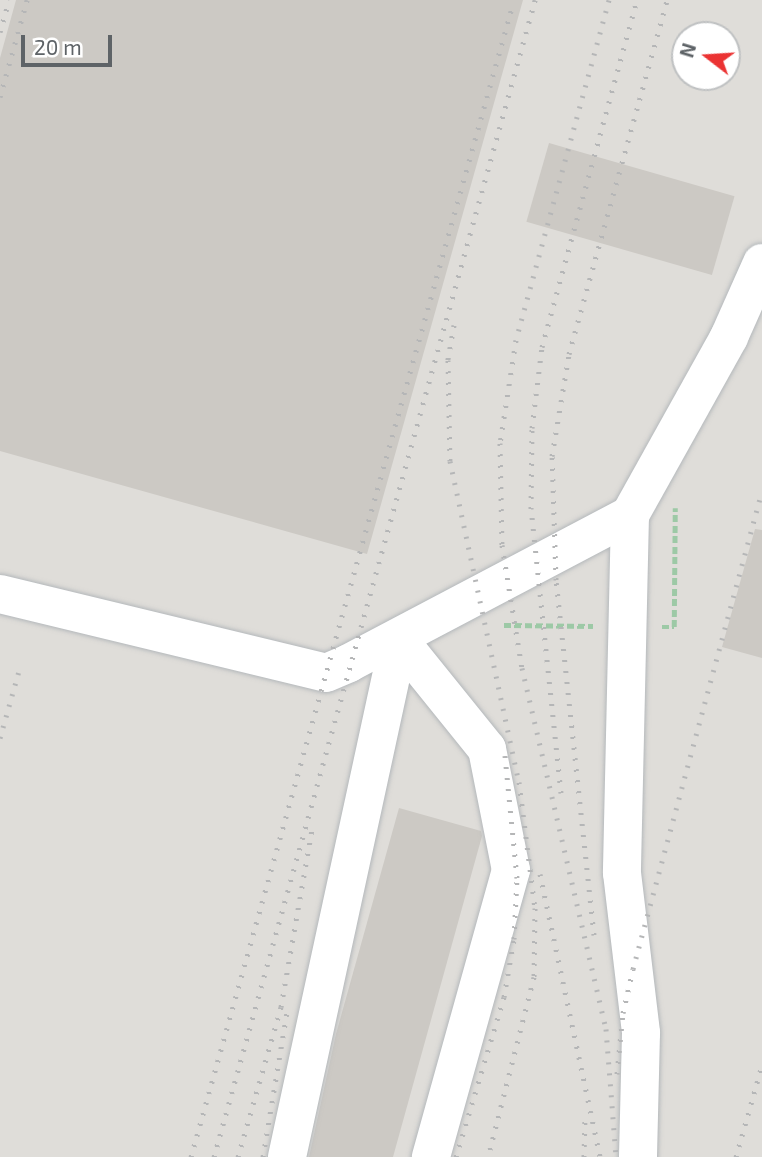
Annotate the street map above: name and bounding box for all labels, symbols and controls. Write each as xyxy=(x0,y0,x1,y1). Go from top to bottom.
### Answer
scale bar xyxy=(24,21,116,65)
north arrow xyxy=(671,21,741,91)
text: 20 m xyxy=(34,34,82,59)
text: N xyxy=(674,40,700,60)

